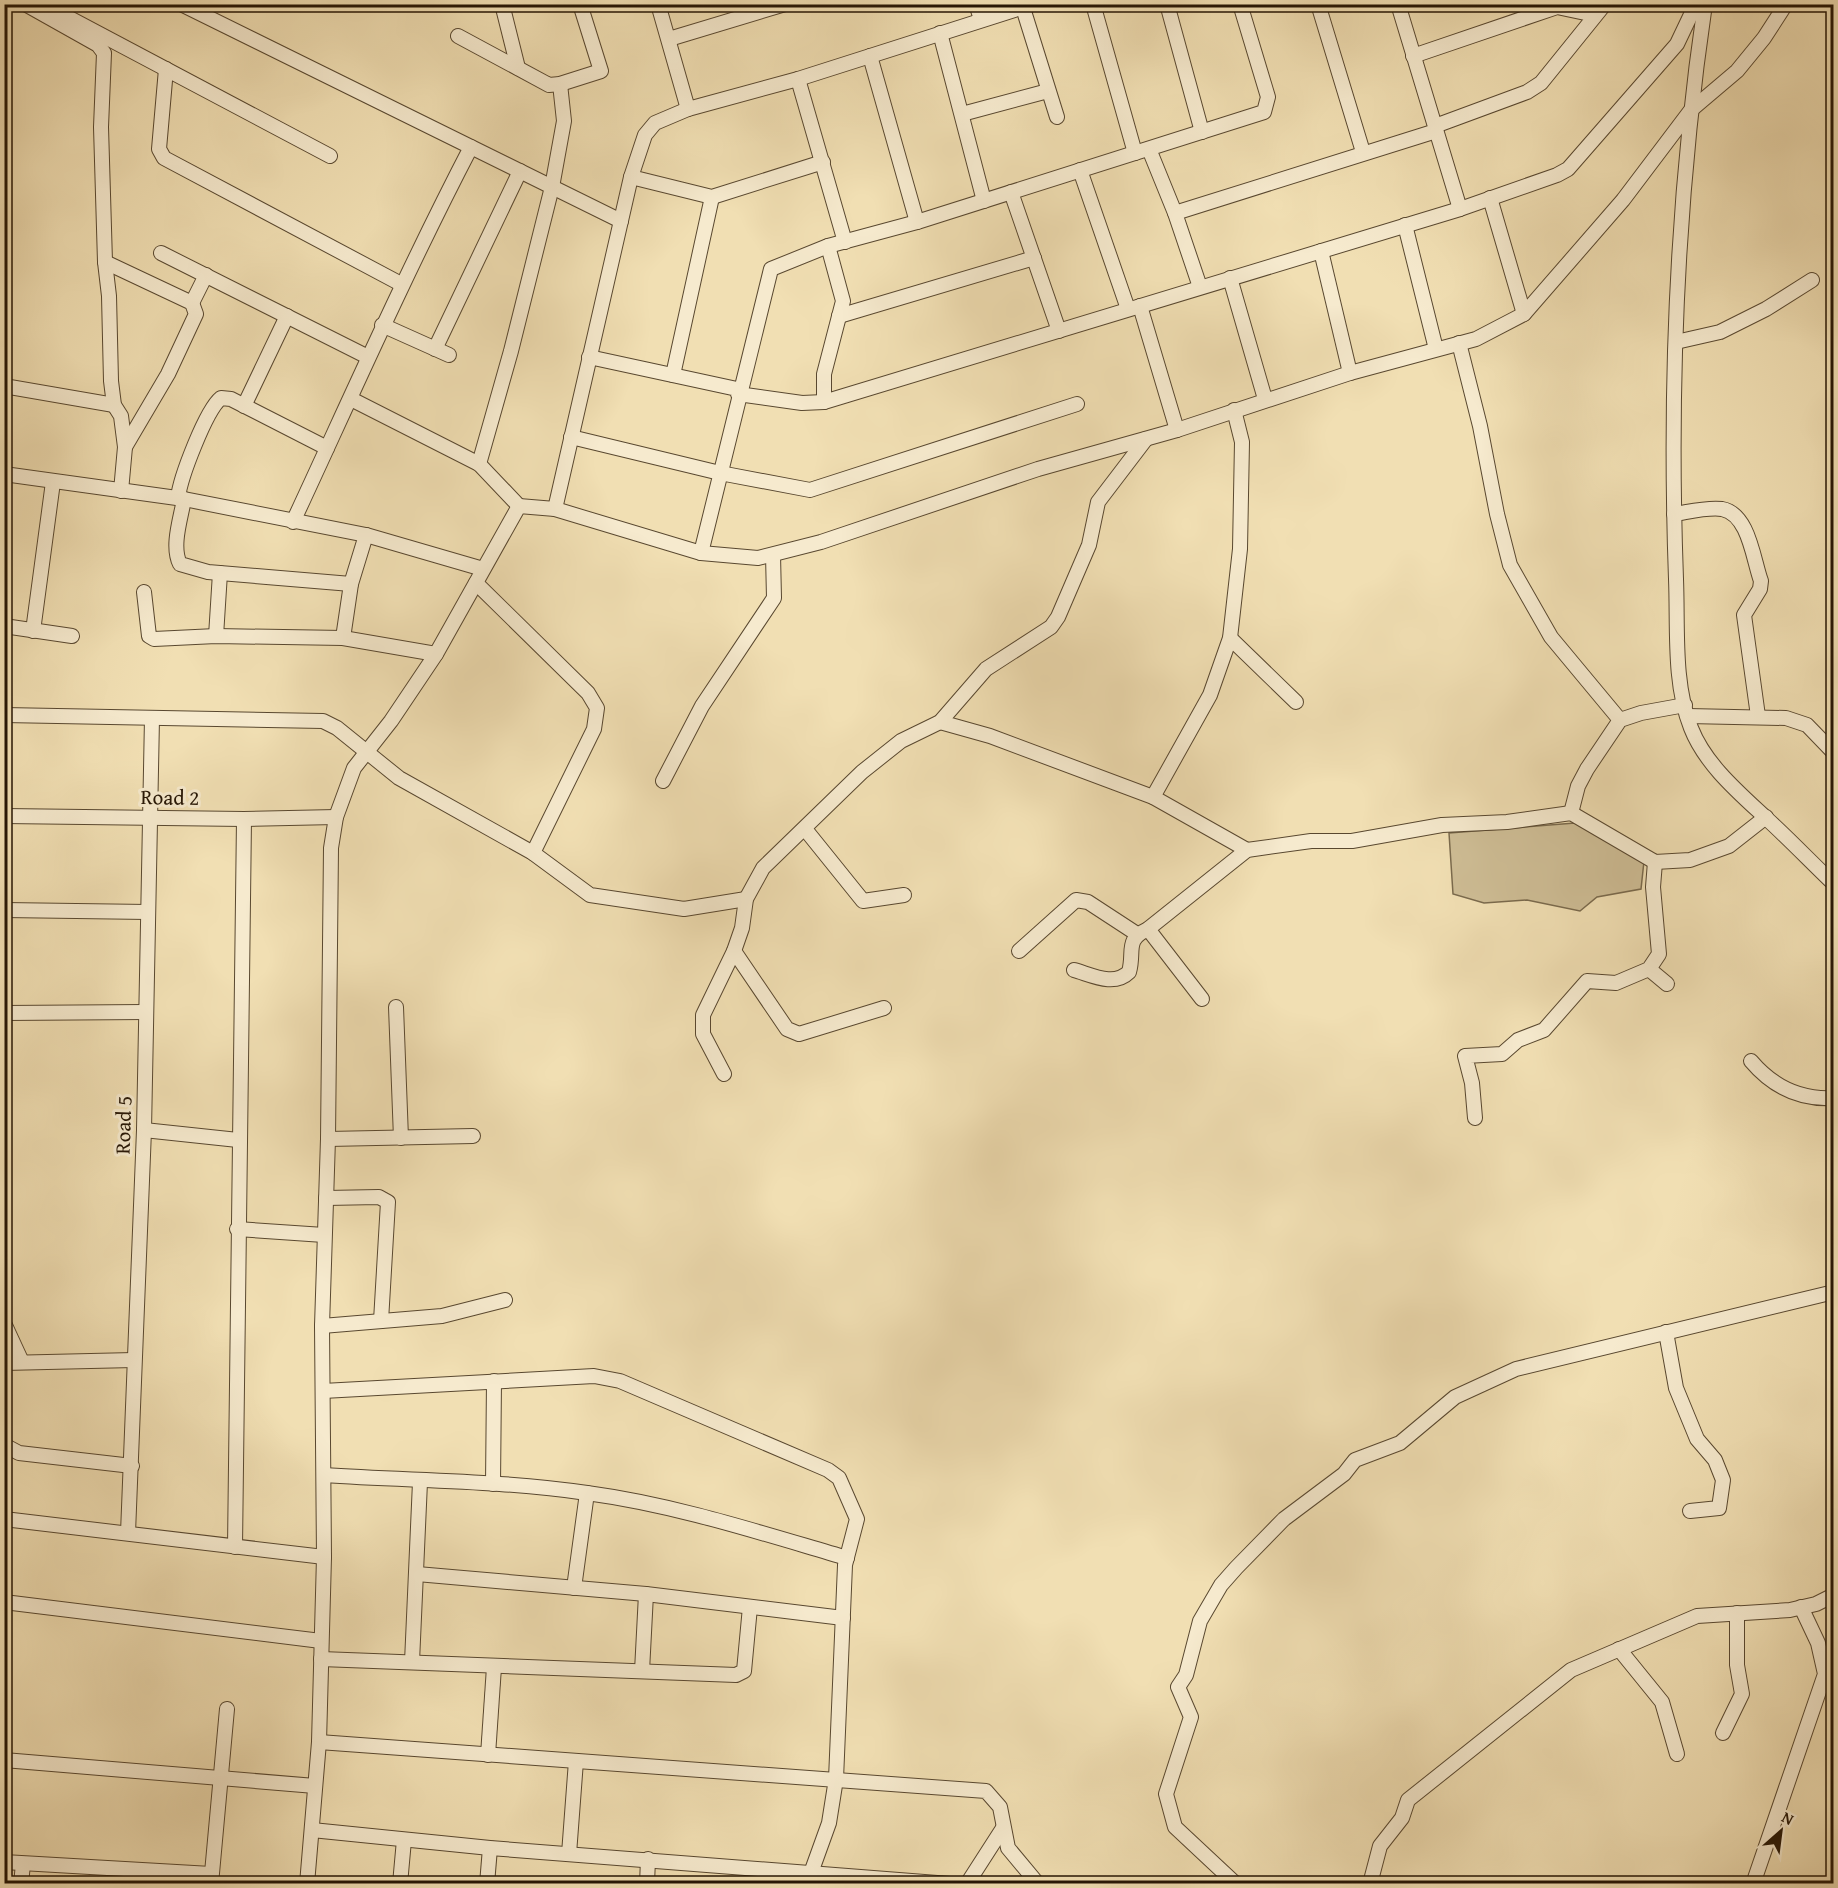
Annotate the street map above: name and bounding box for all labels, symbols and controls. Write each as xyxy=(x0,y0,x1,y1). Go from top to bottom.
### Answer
street label: Road 2 xyxy=(140,781,200,813)
street label: Road 5 xyxy=(106,1095,140,1155)
north arrow xyxy=(1751,1801,1811,1861)
text: N xyxy=(1778,1805,1799,1831)

